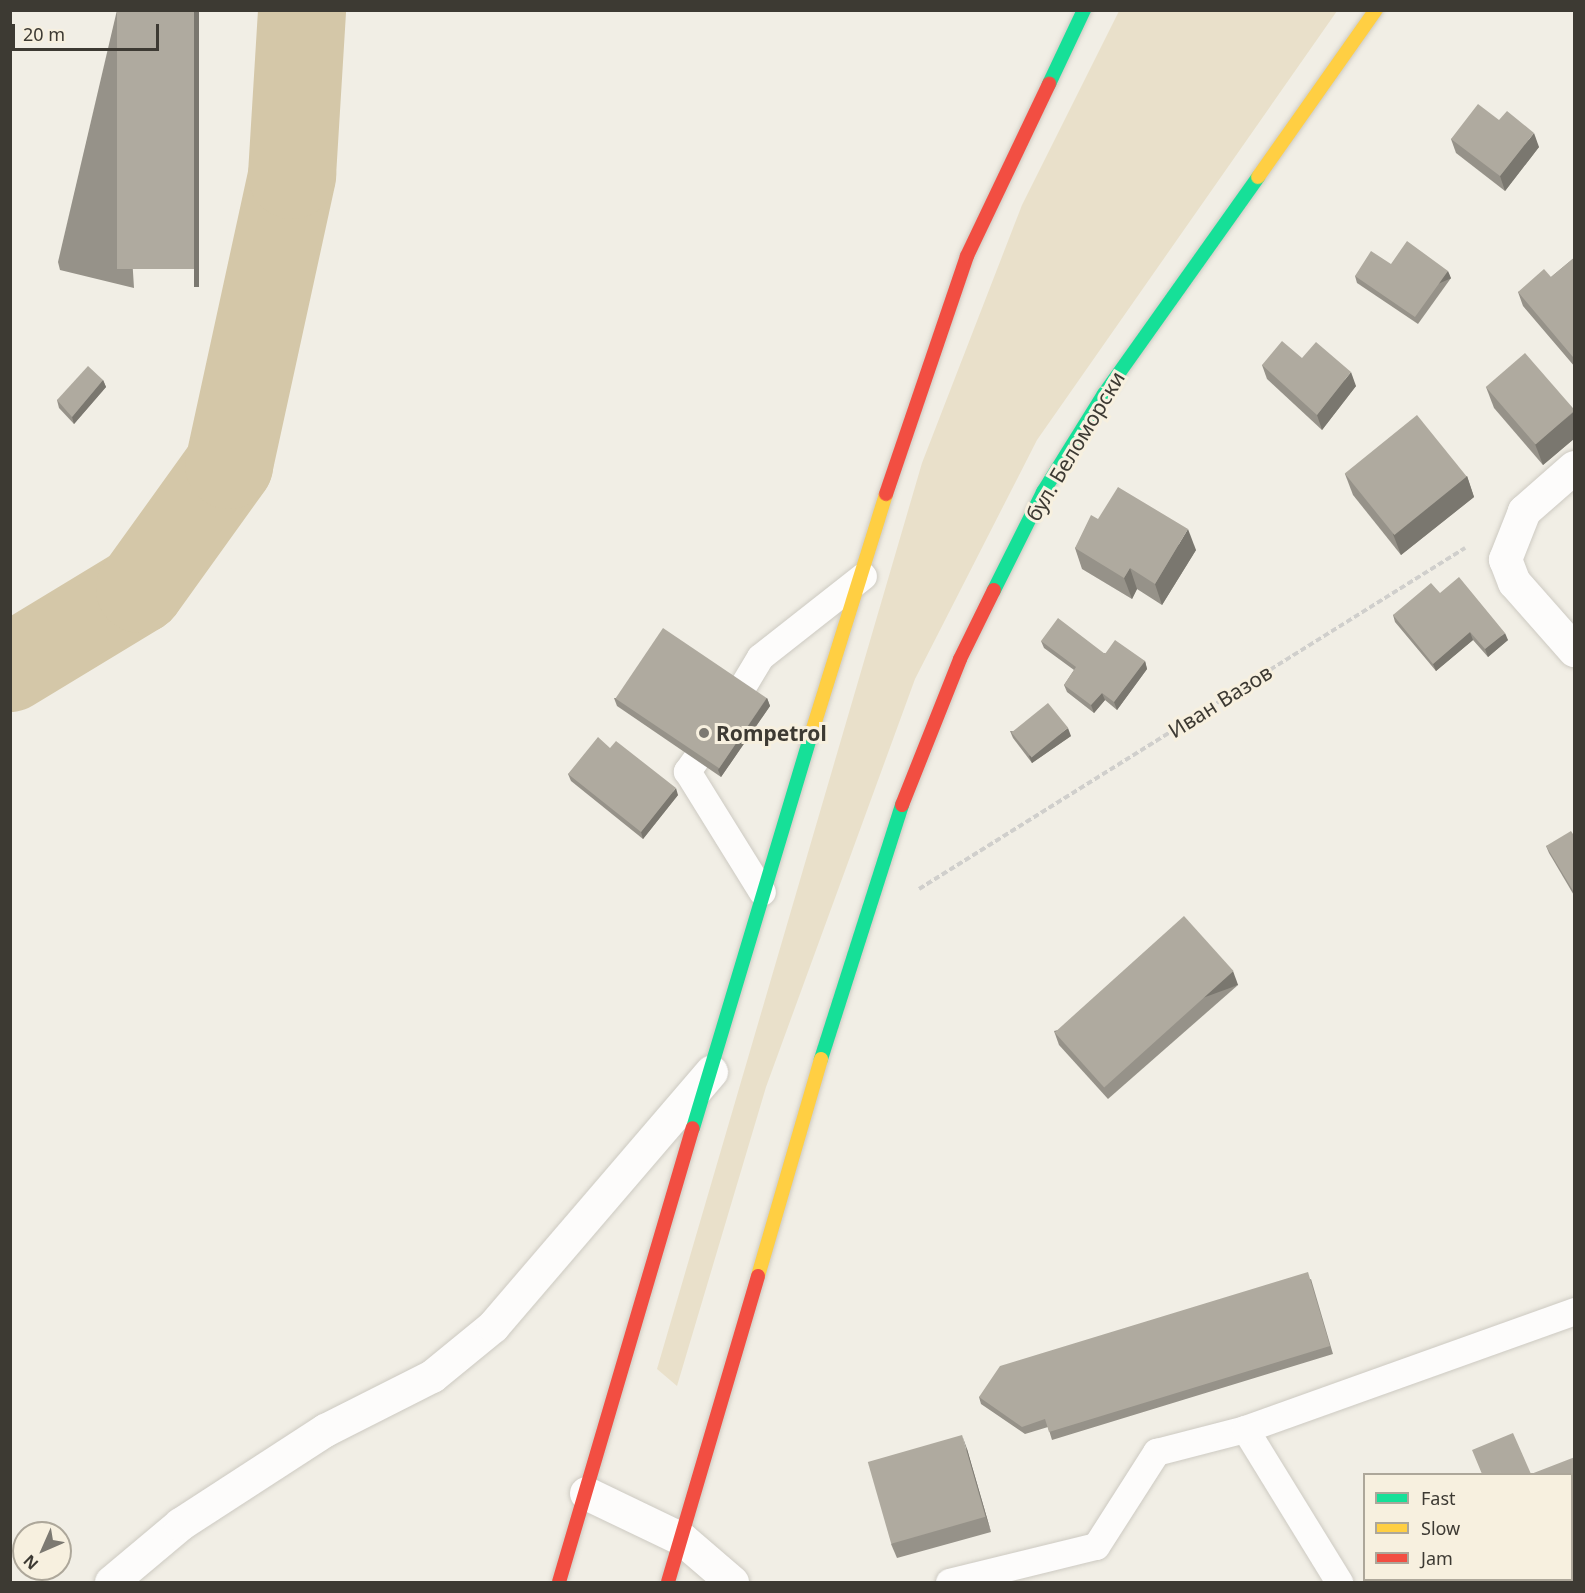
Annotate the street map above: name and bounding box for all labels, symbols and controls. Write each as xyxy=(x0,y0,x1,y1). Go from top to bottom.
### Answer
scale bar xyxy=(15,12,162,50)
text: 20 m xyxy=(23,22,65,46)
street label: бул. Беломорски xyxy=(1020,367,1130,525)
street label: Иван Вазов xyxy=(1163,659,1277,743)
place label: Rompetrol xyxy=(716,720,827,746)
marker: Rompetrol xyxy=(697,726,711,740)
legend xyxy=(1363,1473,1573,1581)
text: Fast xyxy=(1421,1486,1456,1510)
text: Slow xyxy=(1421,1516,1460,1540)
north arrow xyxy=(12,1521,72,1581)
text: Jam xyxy=(1421,1546,1453,1570)
text: N xyxy=(18,1550,43,1575)

